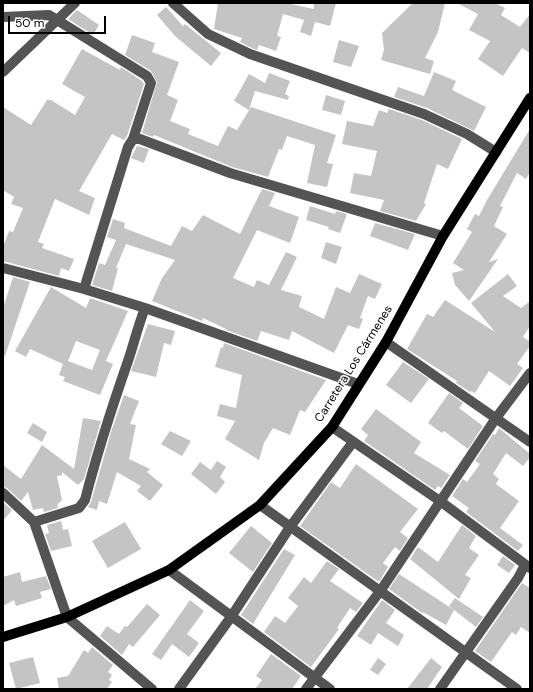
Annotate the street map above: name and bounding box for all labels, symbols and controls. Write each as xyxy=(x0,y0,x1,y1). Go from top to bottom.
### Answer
scale bar xyxy=(10,8,108,34)
text: 50 m xyxy=(15,15,44,31)
street label: Carretera Los Cármenes xyxy=(312,303,396,425)

